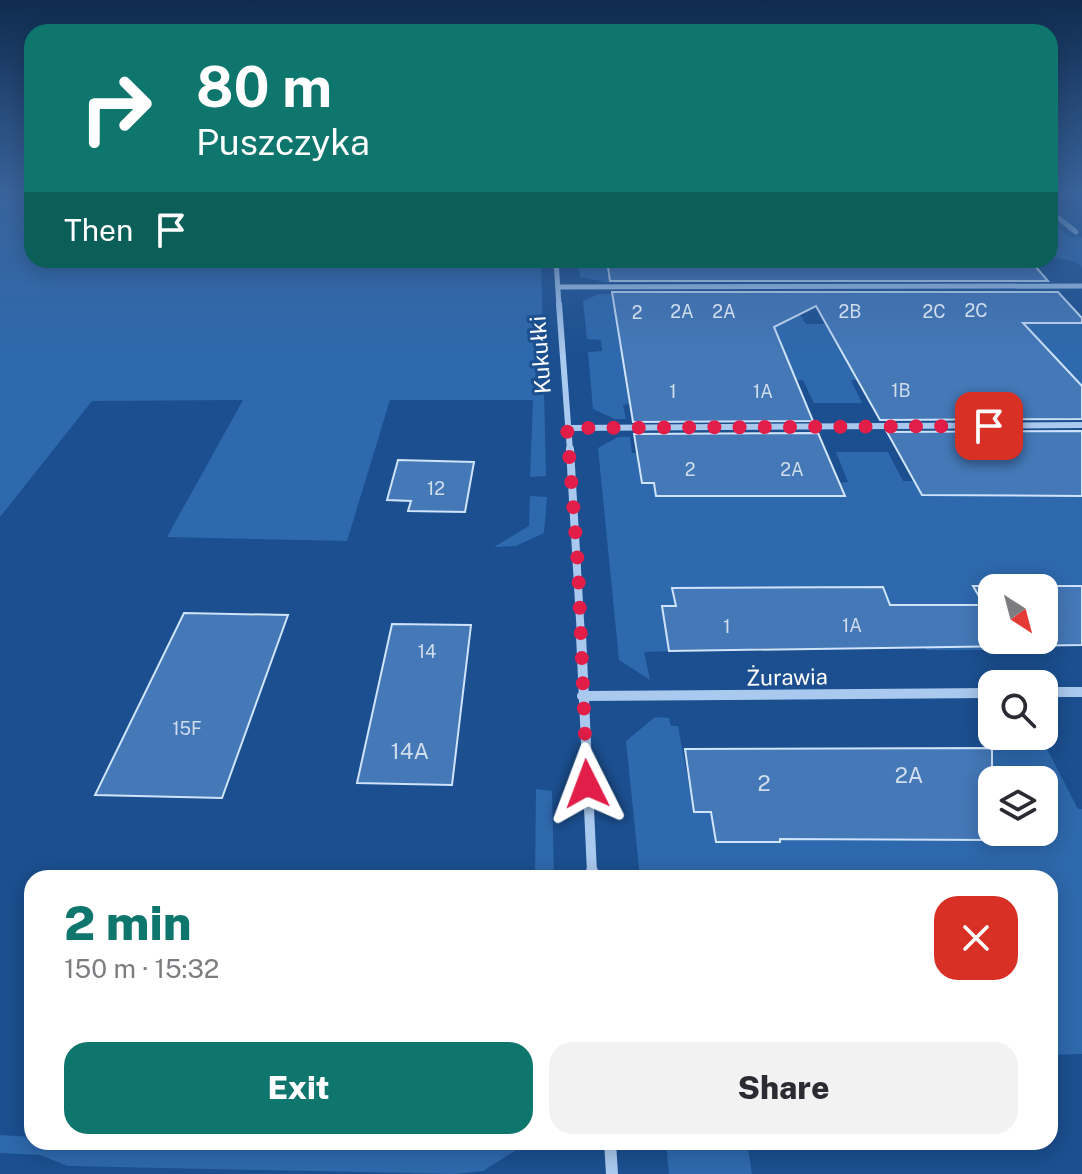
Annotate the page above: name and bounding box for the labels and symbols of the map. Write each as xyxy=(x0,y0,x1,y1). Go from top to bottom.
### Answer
house number: 2C xyxy=(964,300,988,321)
house number: 2A xyxy=(670,301,694,322)
house number: 2A xyxy=(712,301,736,322)
house number: 2B xyxy=(839,301,861,322)
house number: 2C xyxy=(922,301,946,322)
house number: 2 xyxy=(632,302,642,323)
street label: Kukułki xyxy=(524,315,556,395)
house number: 1B xyxy=(891,380,911,401)
house number: 1 xyxy=(669,381,677,402)
house number: 1A xyxy=(753,381,773,402)
pin xyxy=(955,392,1023,460)
house number: 2 xyxy=(685,459,695,480)
house number: 2A xyxy=(780,459,804,480)
house number: 12 xyxy=(427,478,445,499)
north arrow xyxy=(978,574,1058,654)
house number: 1A xyxy=(842,615,862,636)
house number: 1 xyxy=(723,616,731,637)
house number: 14 xyxy=(418,641,436,662)
street label: Żurawia xyxy=(746,662,828,691)
house number: 15F xyxy=(172,718,202,739)
house number: 14A xyxy=(391,738,429,764)
position arrow xyxy=(545,742,629,826)
house number: 2A xyxy=(895,762,923,788)
house number: 2 xyxy=(757,770,771,796)

